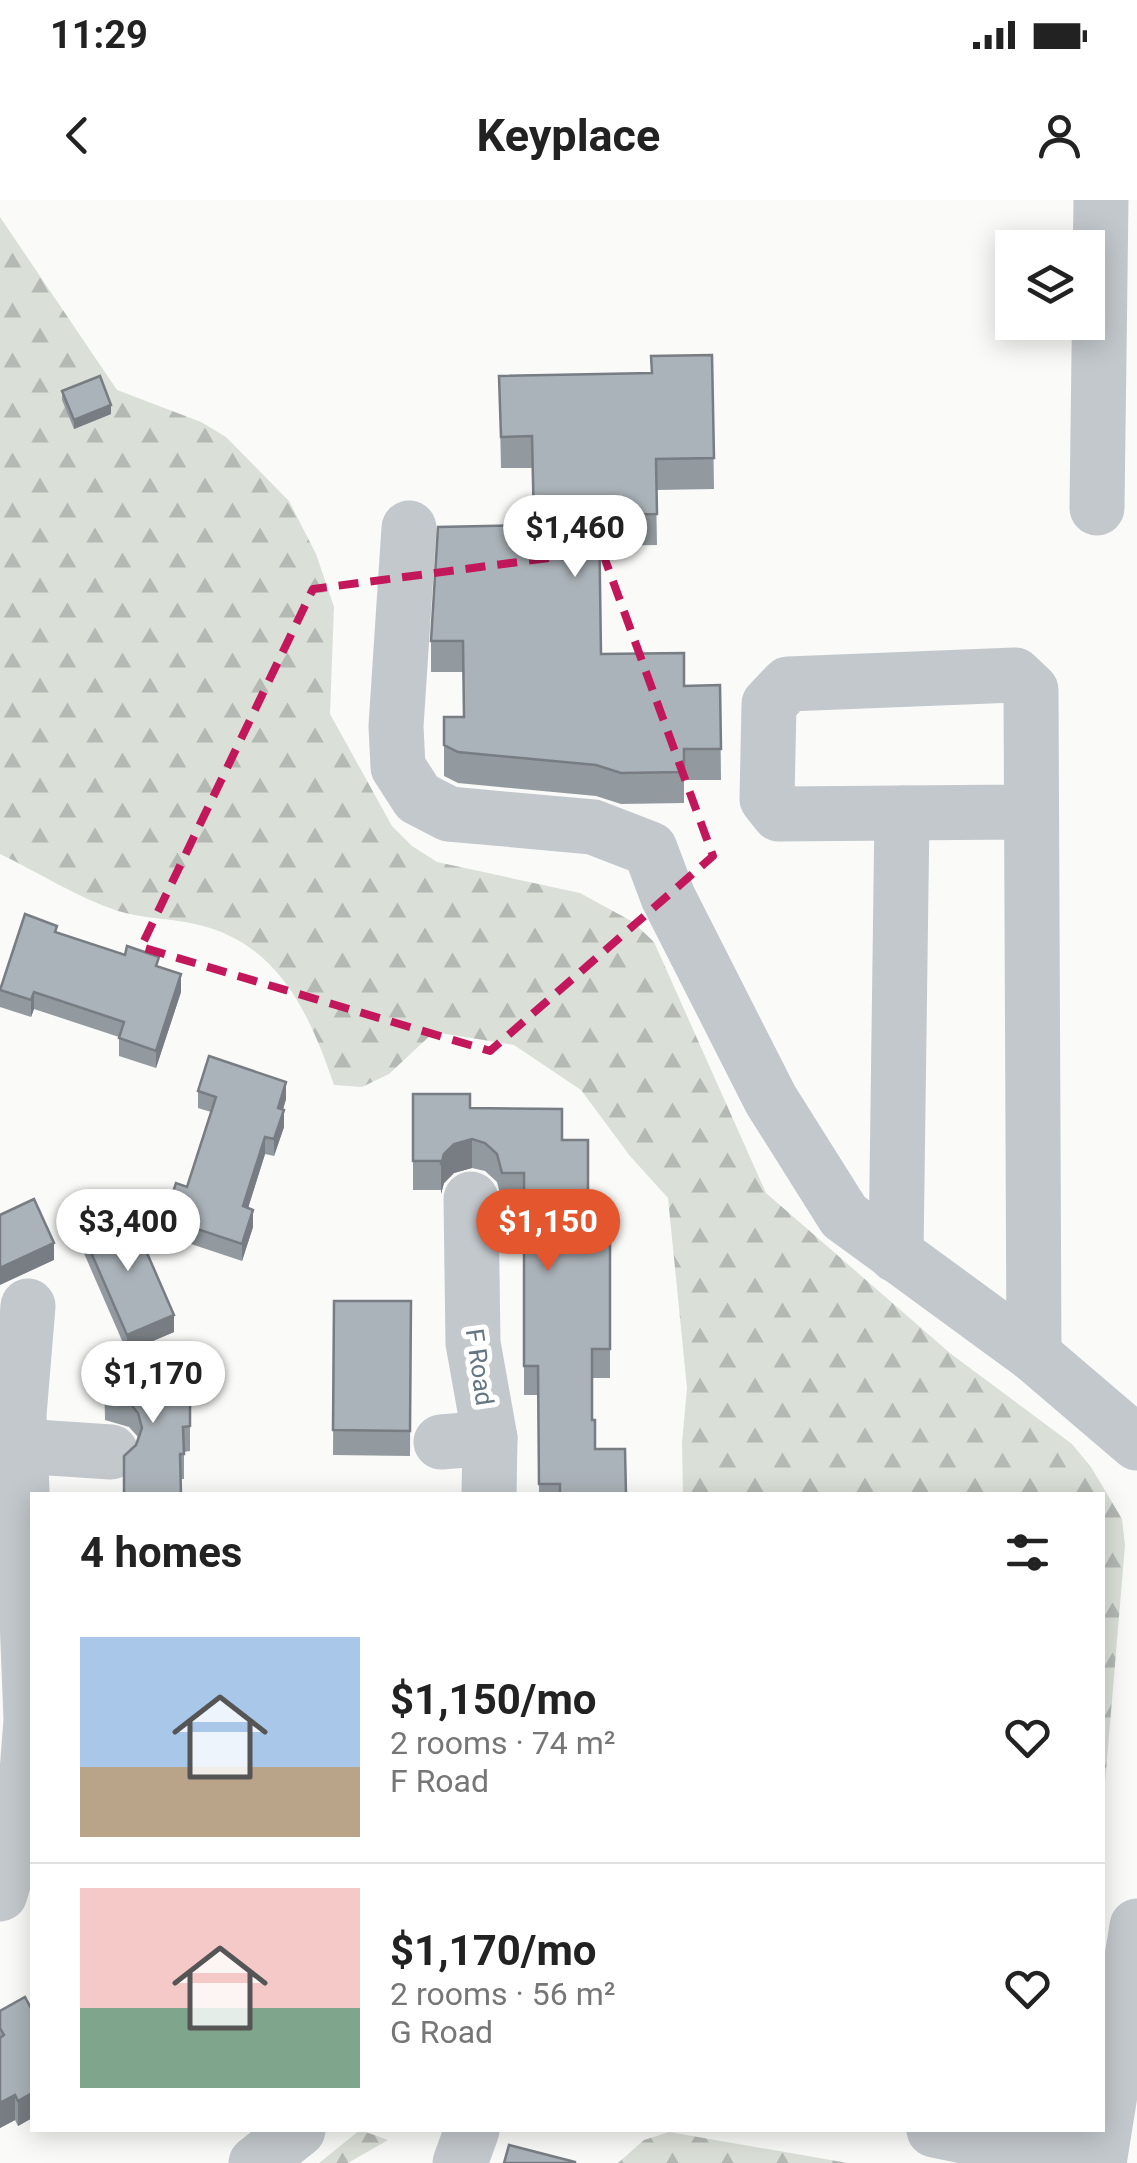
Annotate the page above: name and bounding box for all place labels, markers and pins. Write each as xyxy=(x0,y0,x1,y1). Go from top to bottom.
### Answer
pin: $1,460 xyxy=(494,495,656,580)
pin: $3,400 xyxy=(47,1189,209,1274)
pin: $1,150 xyxy=(467,1189,629,1274)
pin: $1,170 xyxy=(72,1341,234,1426)

